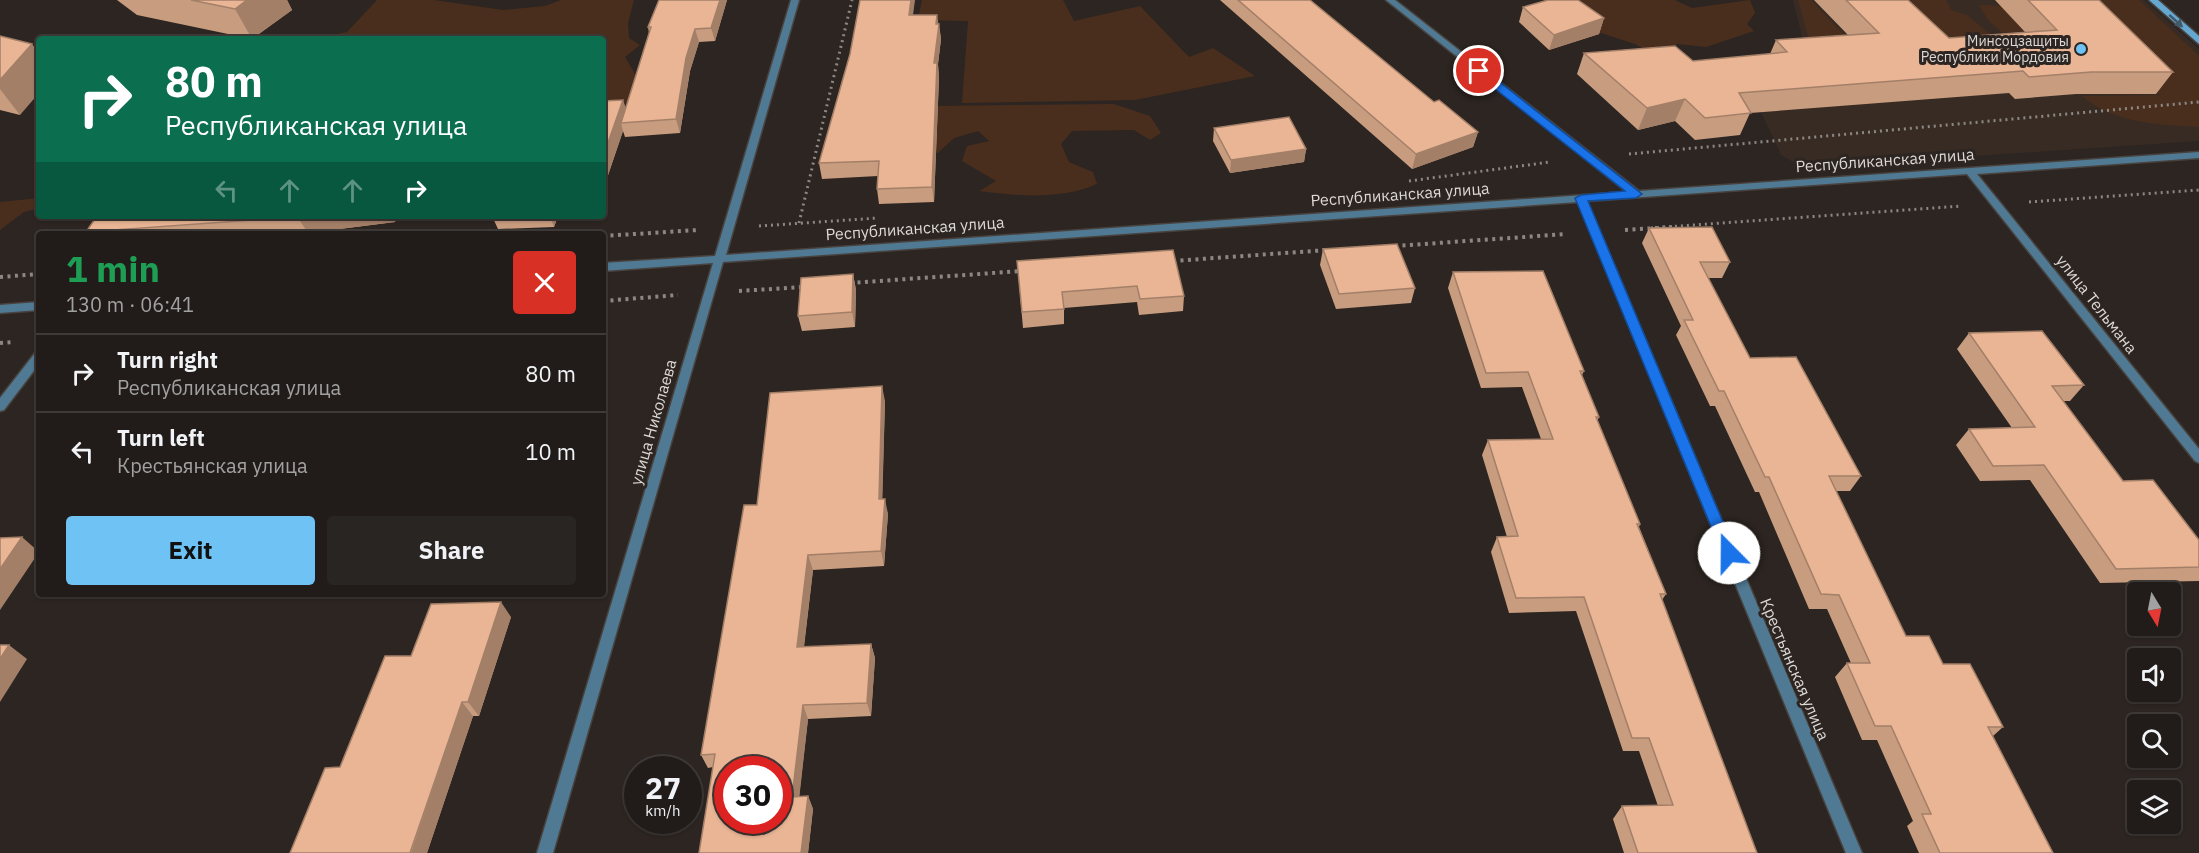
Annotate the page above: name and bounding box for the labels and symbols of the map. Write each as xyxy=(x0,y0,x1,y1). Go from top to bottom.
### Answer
one-way arrow xyxy=(2168,14,2183,27)
place label: Минсоцзащиты Республики Мордовия xyxy=(1921,32,2069,66)
marker: Минсоцзащиты Республики Мордовия xyxy=(2074,42,2088,56)
pin xyxy=(1453,45,1504,96)
street label: Республиканская улица xyxy=(1795,144,1976,176)
street label: Республиканская улица xyxy=(1310,178,1491,210)
street label: Республиканская улица xyxy=(825,212,1006,244)
street label: улица Тельмана xyxy=(2052,251,2142,358)
street label: улица Николаева xyxy=(625,356,681,487)
position arrow xyxy=(1697,521,1761,585)
north arrow xyxy=(2127,582,2181,636)
street label: Крестьянская улица xyxy=(1756,595,1834,744)
speed limit sign: 30 xyxy=(714,756,792,834)

